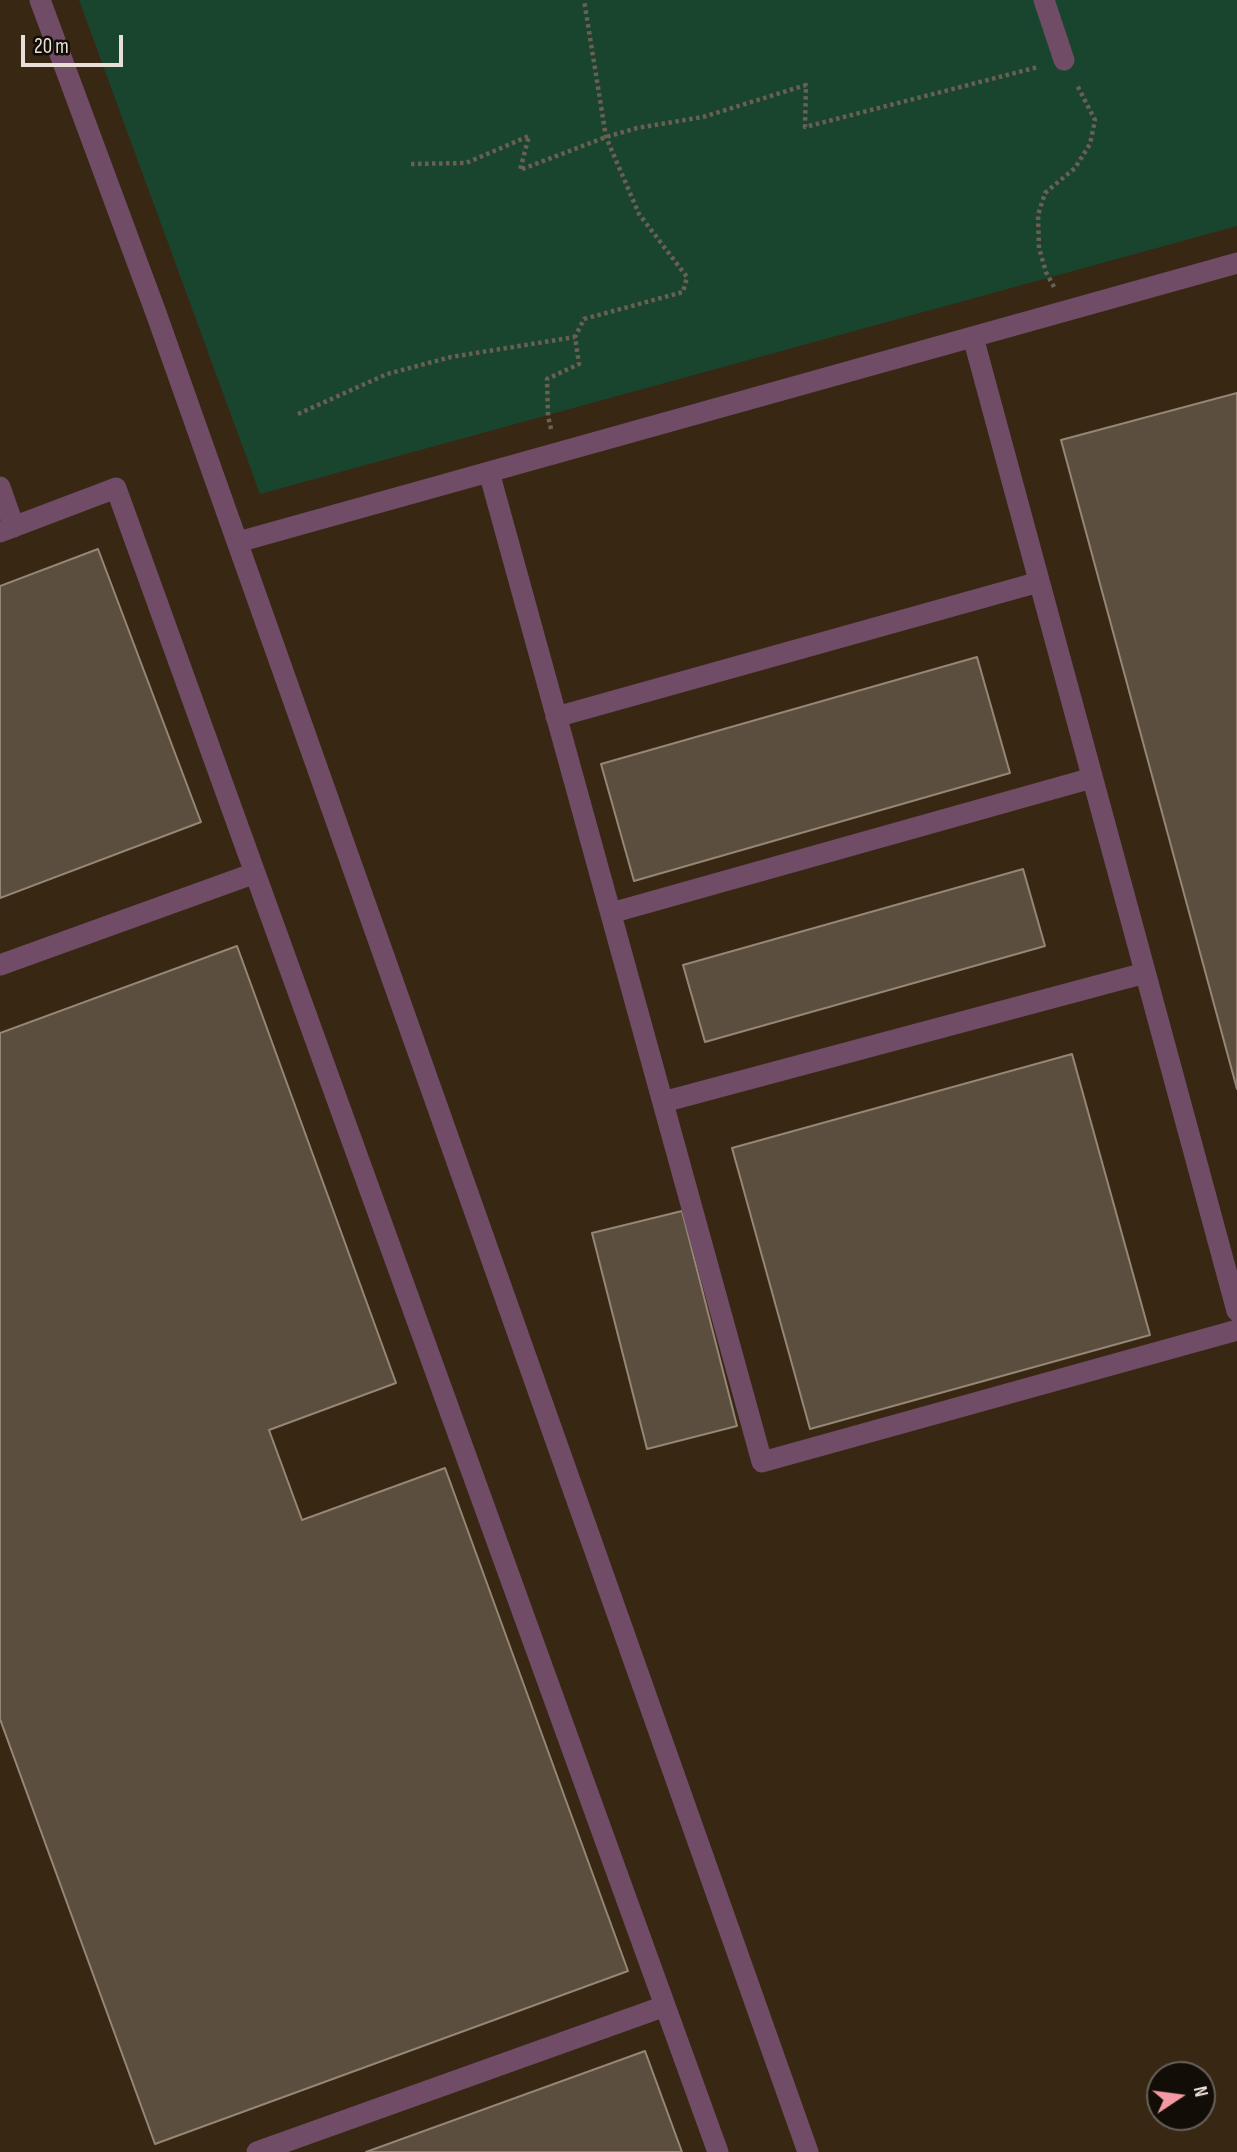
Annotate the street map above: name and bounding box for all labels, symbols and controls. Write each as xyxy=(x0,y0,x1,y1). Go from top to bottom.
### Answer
scale bar xyxy=(24,21,126,65)
text: 20 m xyxy=(34,34,69,59)
north arrow xyxy=(1146,2061,1216,2131)
text: N xyxy=(1188,2084,1212,2099)

